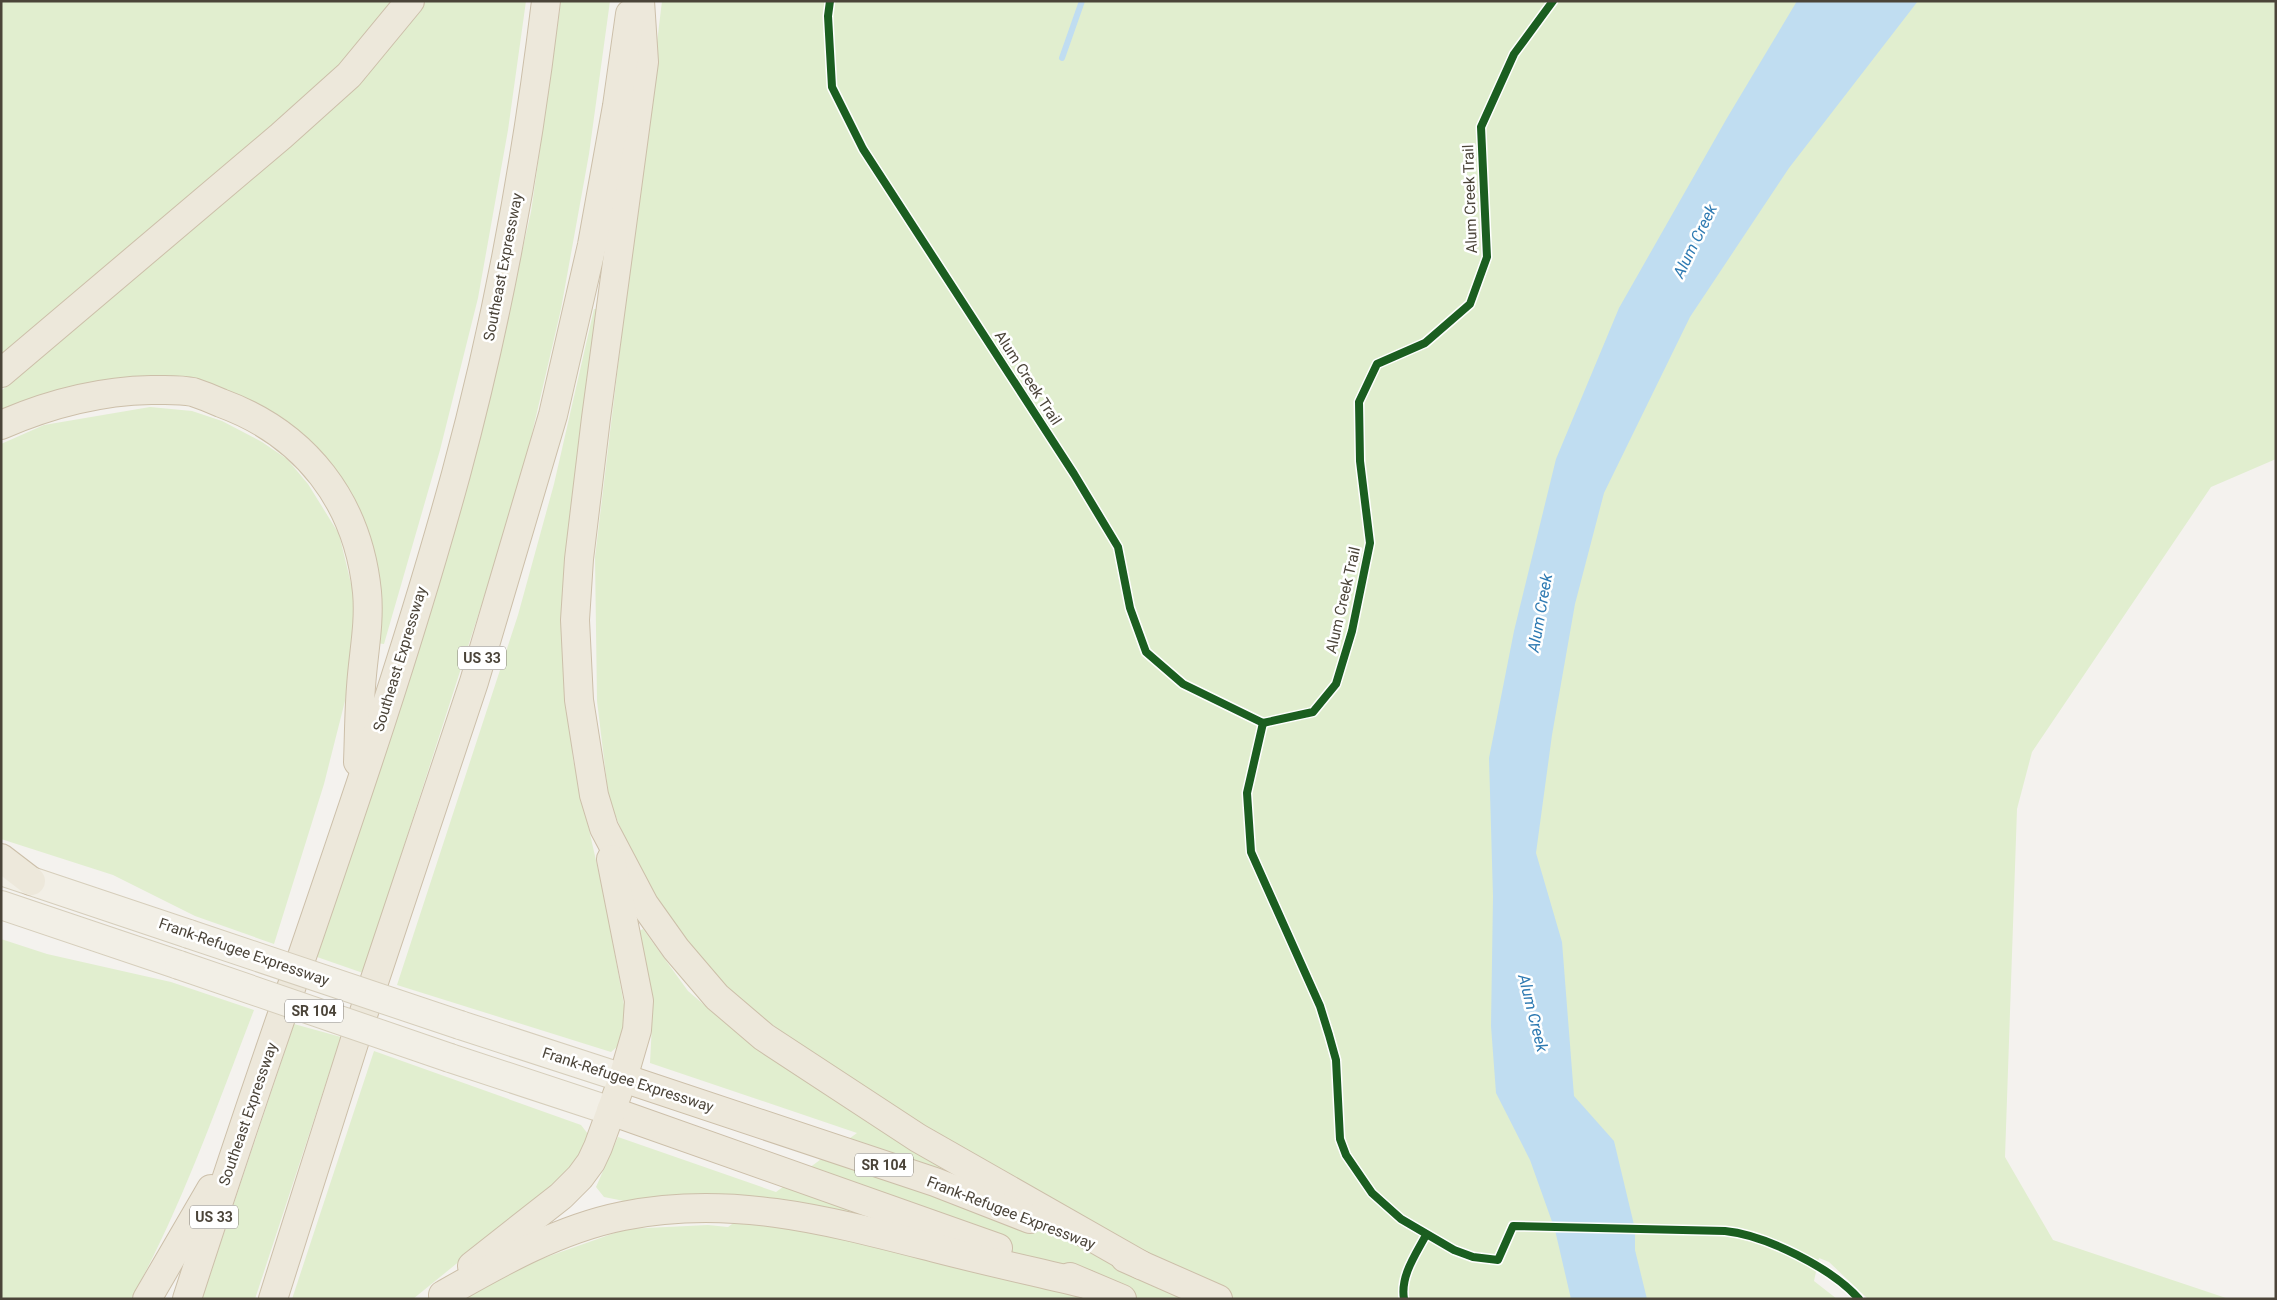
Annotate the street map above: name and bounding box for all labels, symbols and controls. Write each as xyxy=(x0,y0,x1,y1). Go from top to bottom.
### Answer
street label: Alum Creek Trail xyxy=(1459,144,1481,254)
street label: Southeast Expressway xyxy=(480,191,526,343)
water label: Alum Creek xyxy=(1669,200,1721,282)
street label: Alum Creek Trail xyxy=(991,327,1065,429)
street label: Alum Creek Trail xyxy=(1322,545,1364,655)
water label: Alum Creek xyxy=(1524,571,1556,655)
street label: Southeast Expressway xyxy=(369,584,431,734)
road number: US 33 xyxy=(458,646,506,670)
street label: Frank-Refugee Expressway xyxy=(156,914,332,990)
water label: Alum Creek xyxy=(1514,971,1552,1055)
road number: SR 104 xyxy=(285,999,343,1022)
street label: Southeast Expressway xyxy=(215,1040,281,1188)
street label: Frank-Refugee Expressway xyxy=(540,1044,716,1116)
road number: SR 104 xyxy=(855,1154,913,1176)
street label: Frank-Refugee Expressway xyxy=(924,1173,1098,1253)
road number: US 33 xyxy=(190,1206,238,1228)

